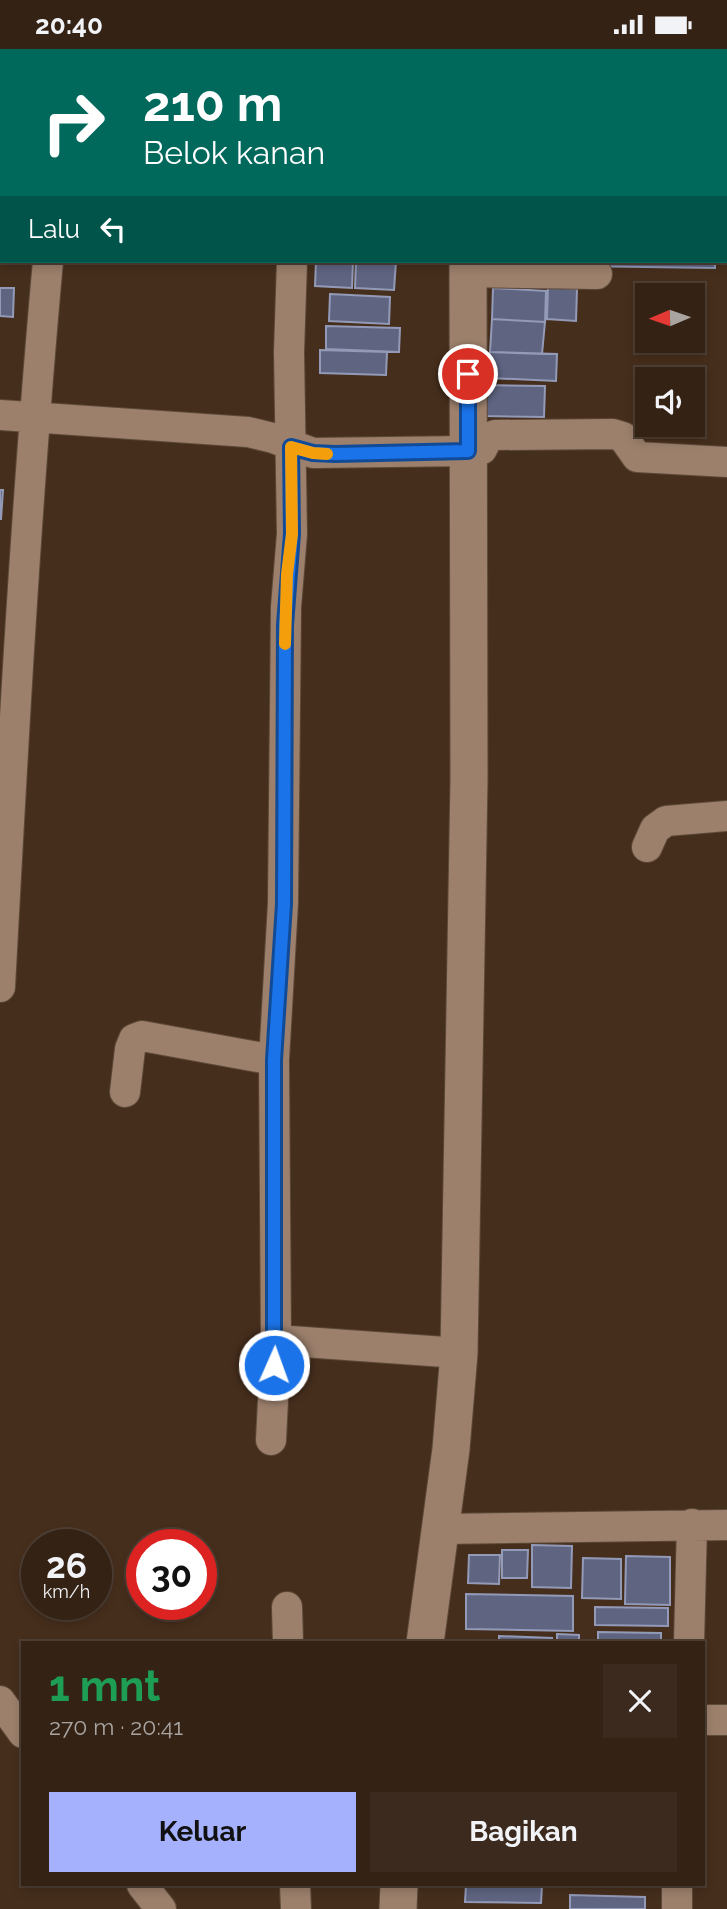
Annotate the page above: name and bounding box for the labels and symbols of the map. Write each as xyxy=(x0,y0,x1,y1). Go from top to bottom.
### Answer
north arrow xyxy=(635,283,705,353)
pin xyxy=(438,344,498,404)
position arrow xyxy=(237,1328,311,1402)
speed limit sign: 30 xyxy=(126,1529,217,1620)

